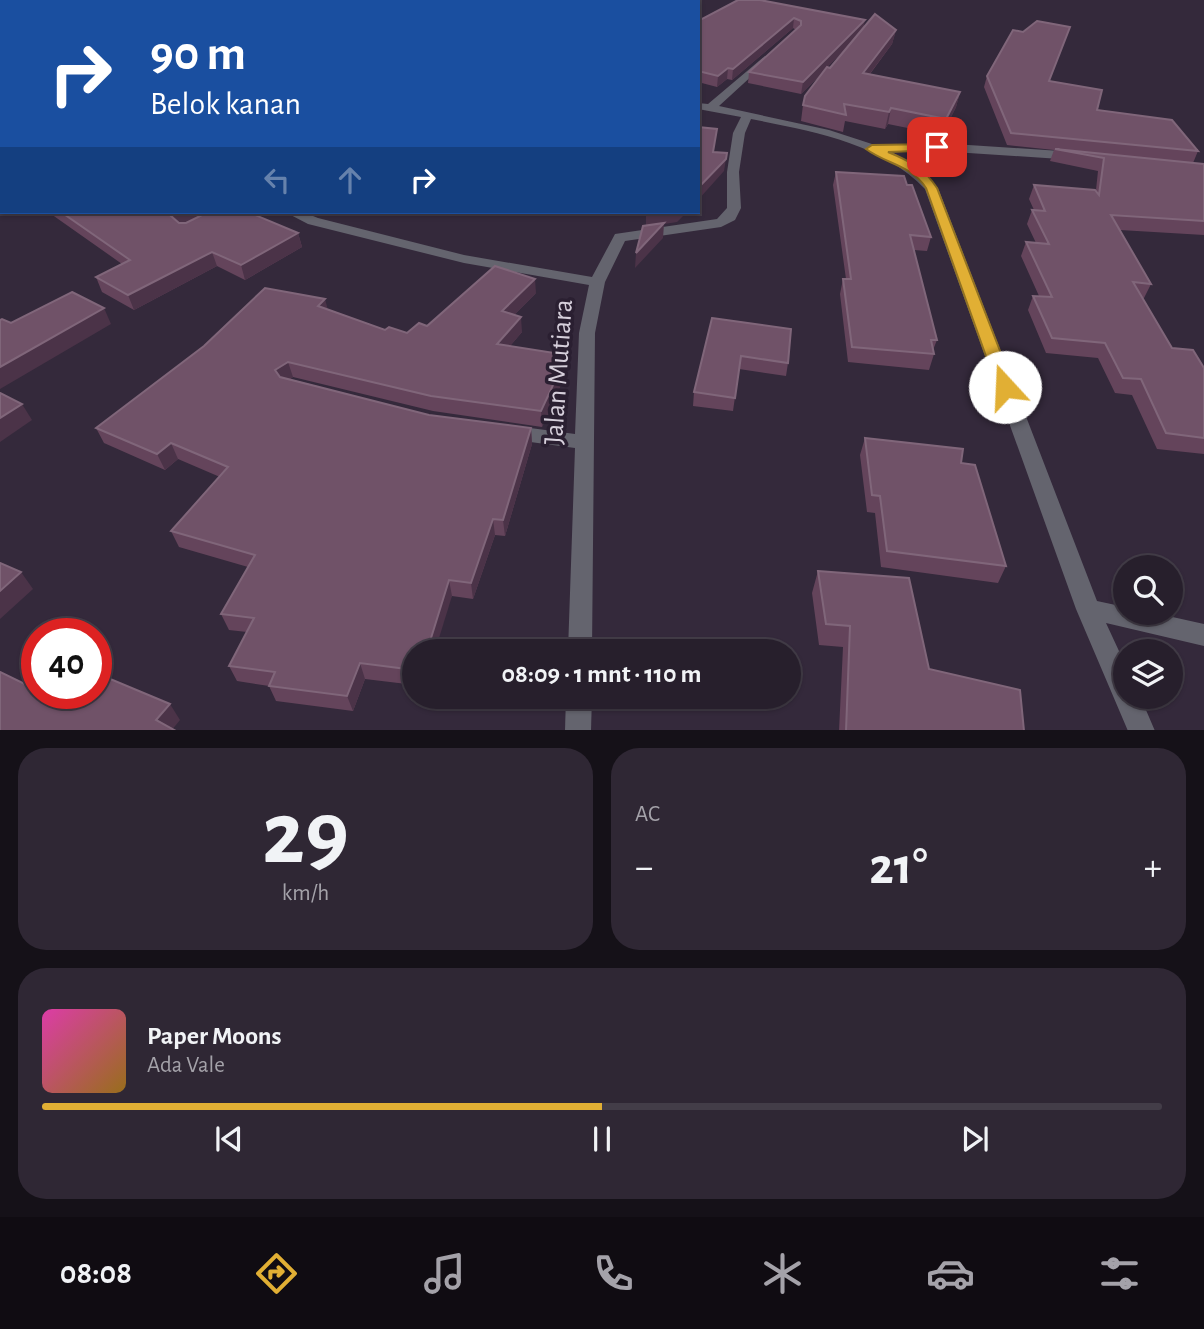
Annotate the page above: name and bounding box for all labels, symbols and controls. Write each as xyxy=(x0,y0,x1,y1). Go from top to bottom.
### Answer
icon: right xyxy=(35,28,126,119)
text: 90 m xyxy=(150,30,246,79)
text: Belok kanan xyxy=(150,88,301,120)
pin xyxy=(907,117,967,177)
icon: arrive xyxy=(918,128,956,166)
icon: left xyxy=(258,161,296,199)
icon: ahead xyxy=(331,161,369,199)
icon: right xyxy=(404,161,442,199)
street label: Jalan Mutiara xyxy=(540,298,578,446)
position arrow xyxy=(968,350,1042,424)
map controls xyxy=(1113,555,1183,709)
button: search xyxy=(1113,555,1183,625)
speed limit sign: 40 xyxy=(21,618,112,709)
button: layers xyxy=(1113,639,1183,709)
text: 08:09 · 1 mnt · 110 m xyxy=(502,661,701,687)
text: 29 xyxy=(262,789,349,880)
text: AC xyxy=(635,803,660,826)
text: 21° xyxy=(869,841,928,893)
text: − xyxy=(635,849,653,887)
text: + xyxy=(1144,849,1162,887)
text: km/h xyxy=(282,882,329,905)
text: Paper Moons xyxy=(147,1023,282,1049)
text: Ada Vale xyxy=(147,1054,225,1077)
icon: previous xyxy=(210,1120,248,1158)
icon: pause xyxy=(583,1120,621,1158)
icon: next xyxy=(956,1120,994,1158)
icon: directions xyxy=(252,1249,301,1298)
icon: music xyxy=(420,1249,469,1298)
icon: phone xyxy=(589,1249,638,1298)
icon: climate xyxy=(758,1249,807,1298)
icon: car xyxy=(926,1249,975,1298)
icon: filters xyxy=(1095,1249,1144,1298)
text: 08:08 xyxy=(60,1257,132,1289)

